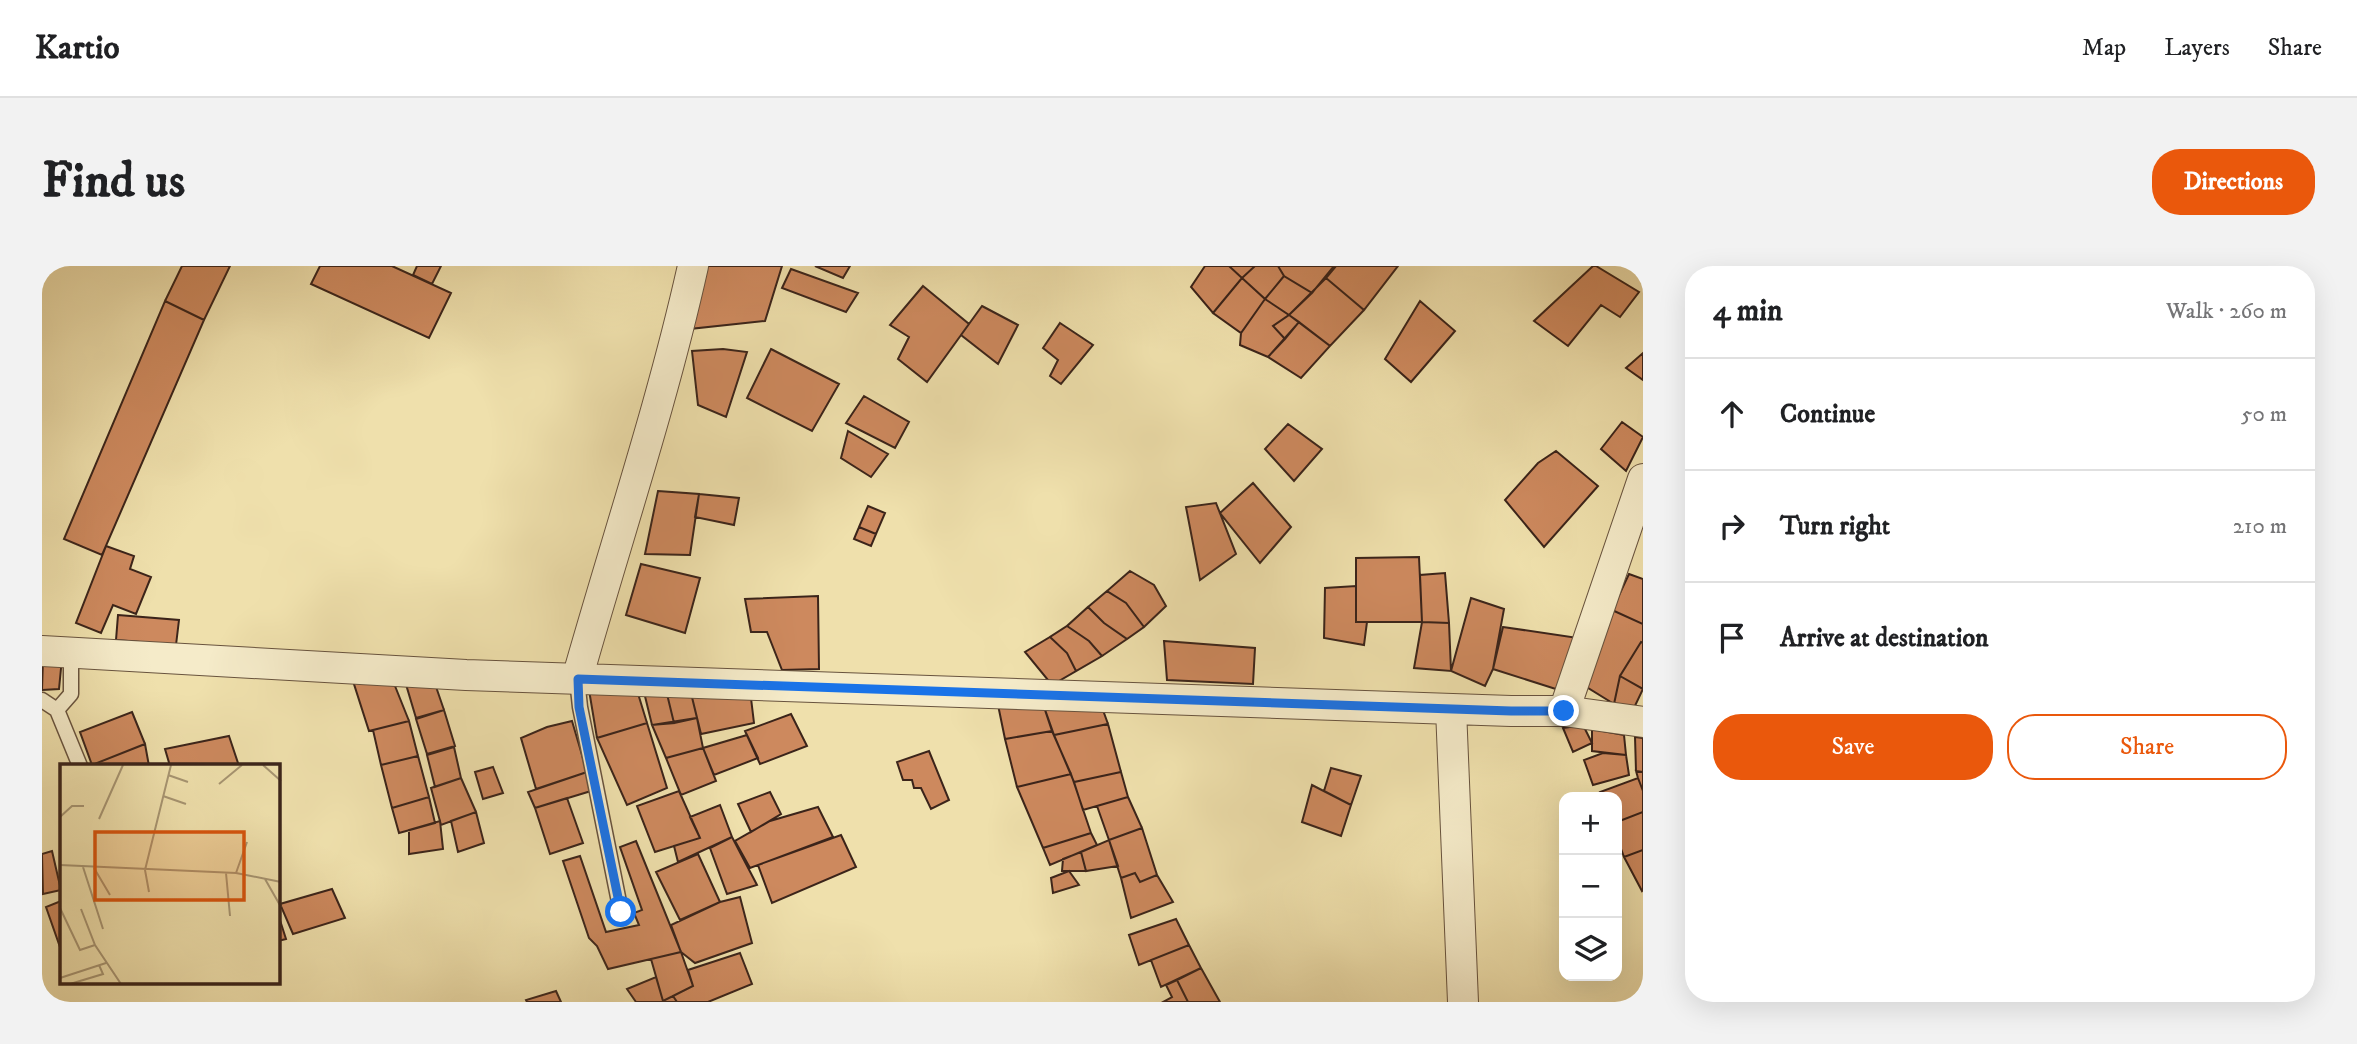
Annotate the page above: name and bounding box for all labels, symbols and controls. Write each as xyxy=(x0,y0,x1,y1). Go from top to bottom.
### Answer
text: Kartio xyxy=(35,28,120,69)
text: Map xyxy=(2082,33,2126,63)
text: Layers xyxy=(2164,33,2230,63)
text: Share xyxy=(2268,33,2322,63)
button: Directions xyxy=(2152,149,2315,215)
text: Find us xyxy=(42,151,185,213)
text: 4 min xyxy=(1713,293,1783,330)
text: Walk · 260 m xyxy=(2166,297,2287,326)
icon: ahead xyxy=(1713,395,1751,433)
text: Continue xyxy=(1780,398,1875,431)
text: 50 m xyxy=(2241,400,2287,429)
icon: right xyxy=(1713,507,1751,545)
text: Turn right xyxy=(1780,510,1890,543)
text: 210 m xyxy=(2233,512,2287,541)
icon: arrive xyxy=(1713,619,1751,657)
text: Arrive at destination xyxy=(1780,622,1989,655)
route end xyxy=(1548,695,1579,726)
button: Save xyxy=(1713,714,1993,780)
button: Share xyxy=(2007,714,2287,780)
inset map xyxy=(60,764,280,984)
map controls xyxy=(1559,792,1622,981)
button: + xyxy=(1559,792,1622,855)
button: − xyxy=(1559,855,1622,918)
route start xyxy=(605,896,636,927)
button: layers xyxy=(1559,918,1622,981)

